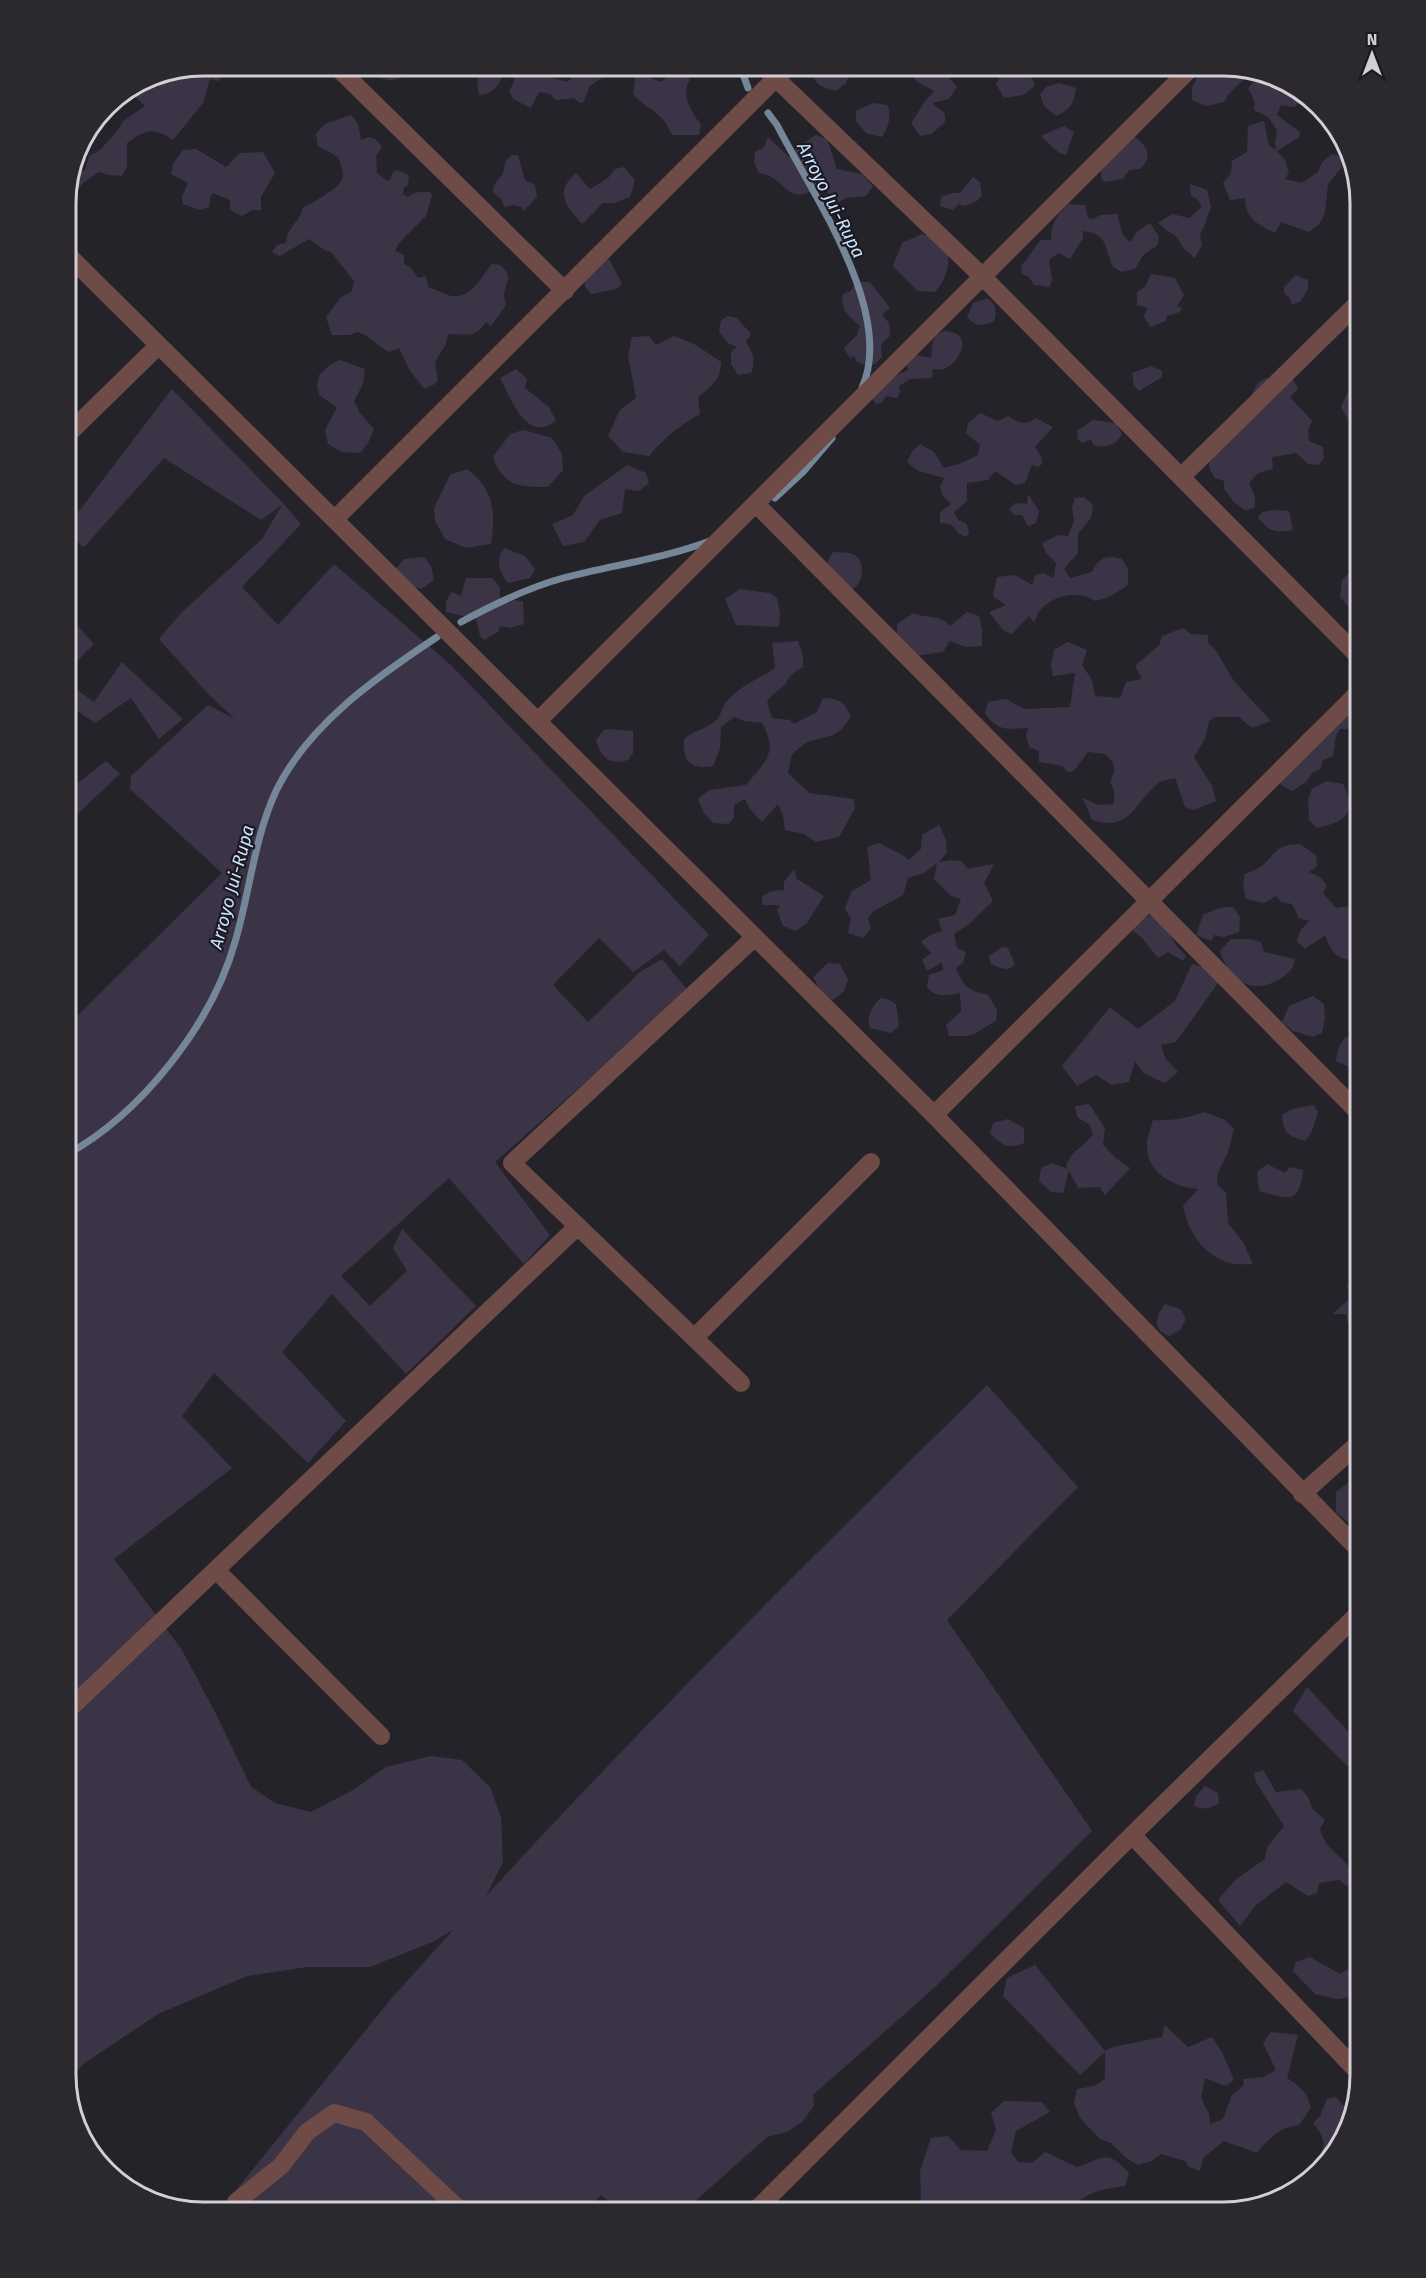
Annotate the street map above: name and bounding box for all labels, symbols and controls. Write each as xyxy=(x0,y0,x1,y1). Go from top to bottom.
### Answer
north arrow xyxy=(1342,24,1402,84)
text: N xyxy=(1367,30,1377,49)
water label: Arroyo Jui-Rupa xyxy=(792,137,870,262)
water label: Arroyo Jui-Rupa xyxy=(205,823,259,952)

